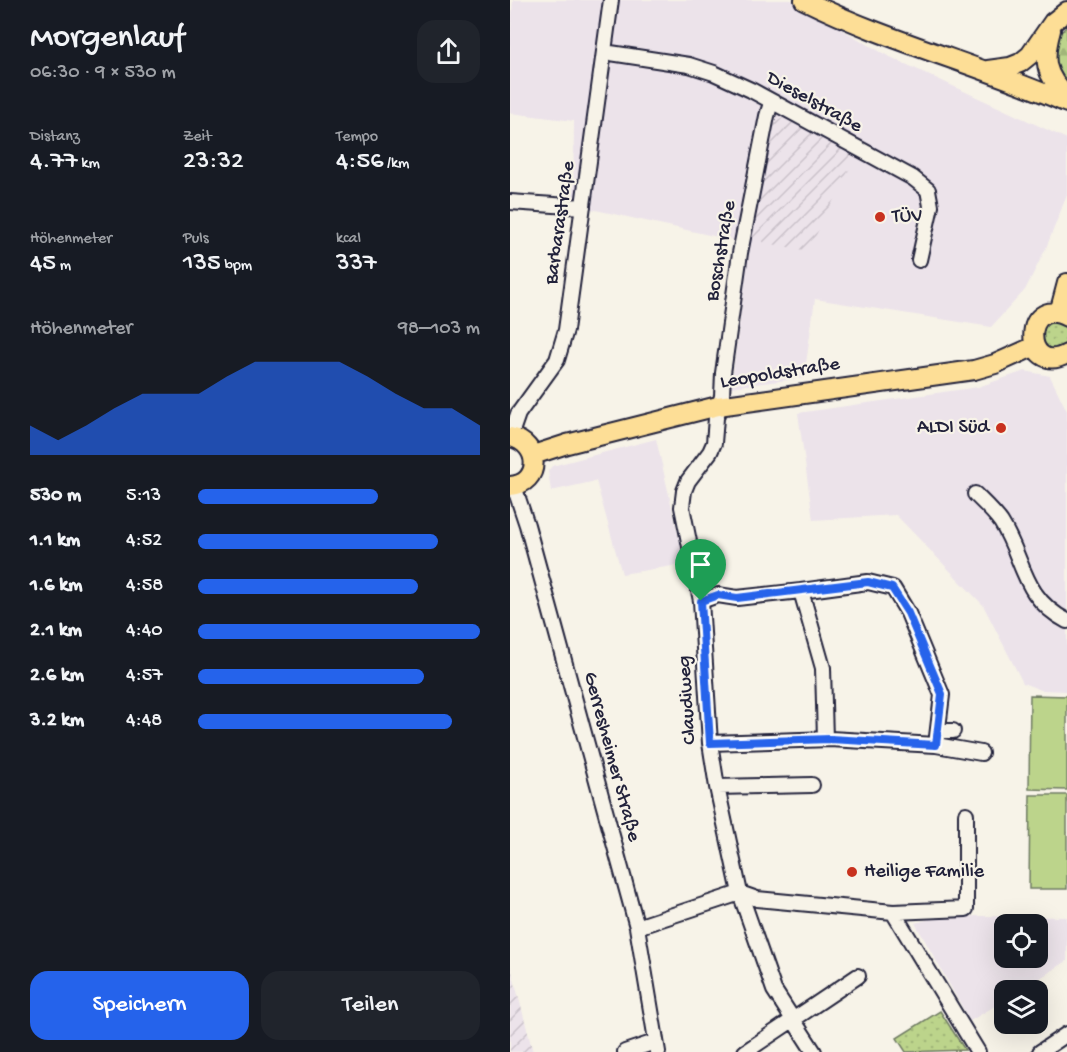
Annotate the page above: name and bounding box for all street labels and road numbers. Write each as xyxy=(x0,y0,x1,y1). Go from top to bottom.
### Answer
street label: Dieselstraße xyxy=(760,66,867,139)
street label: Barbarastraße xyxy=(541,159,581,287)
street label: Boschstraße xyxy=(702,198,742,304)
street label: Leopoldstraße xyxy=(719,353,842,395)
street label: Claudiweg xyxy=(673,655,703,745)
street label: Gerresheimer Straße xyxy=(577,670,645,845)

